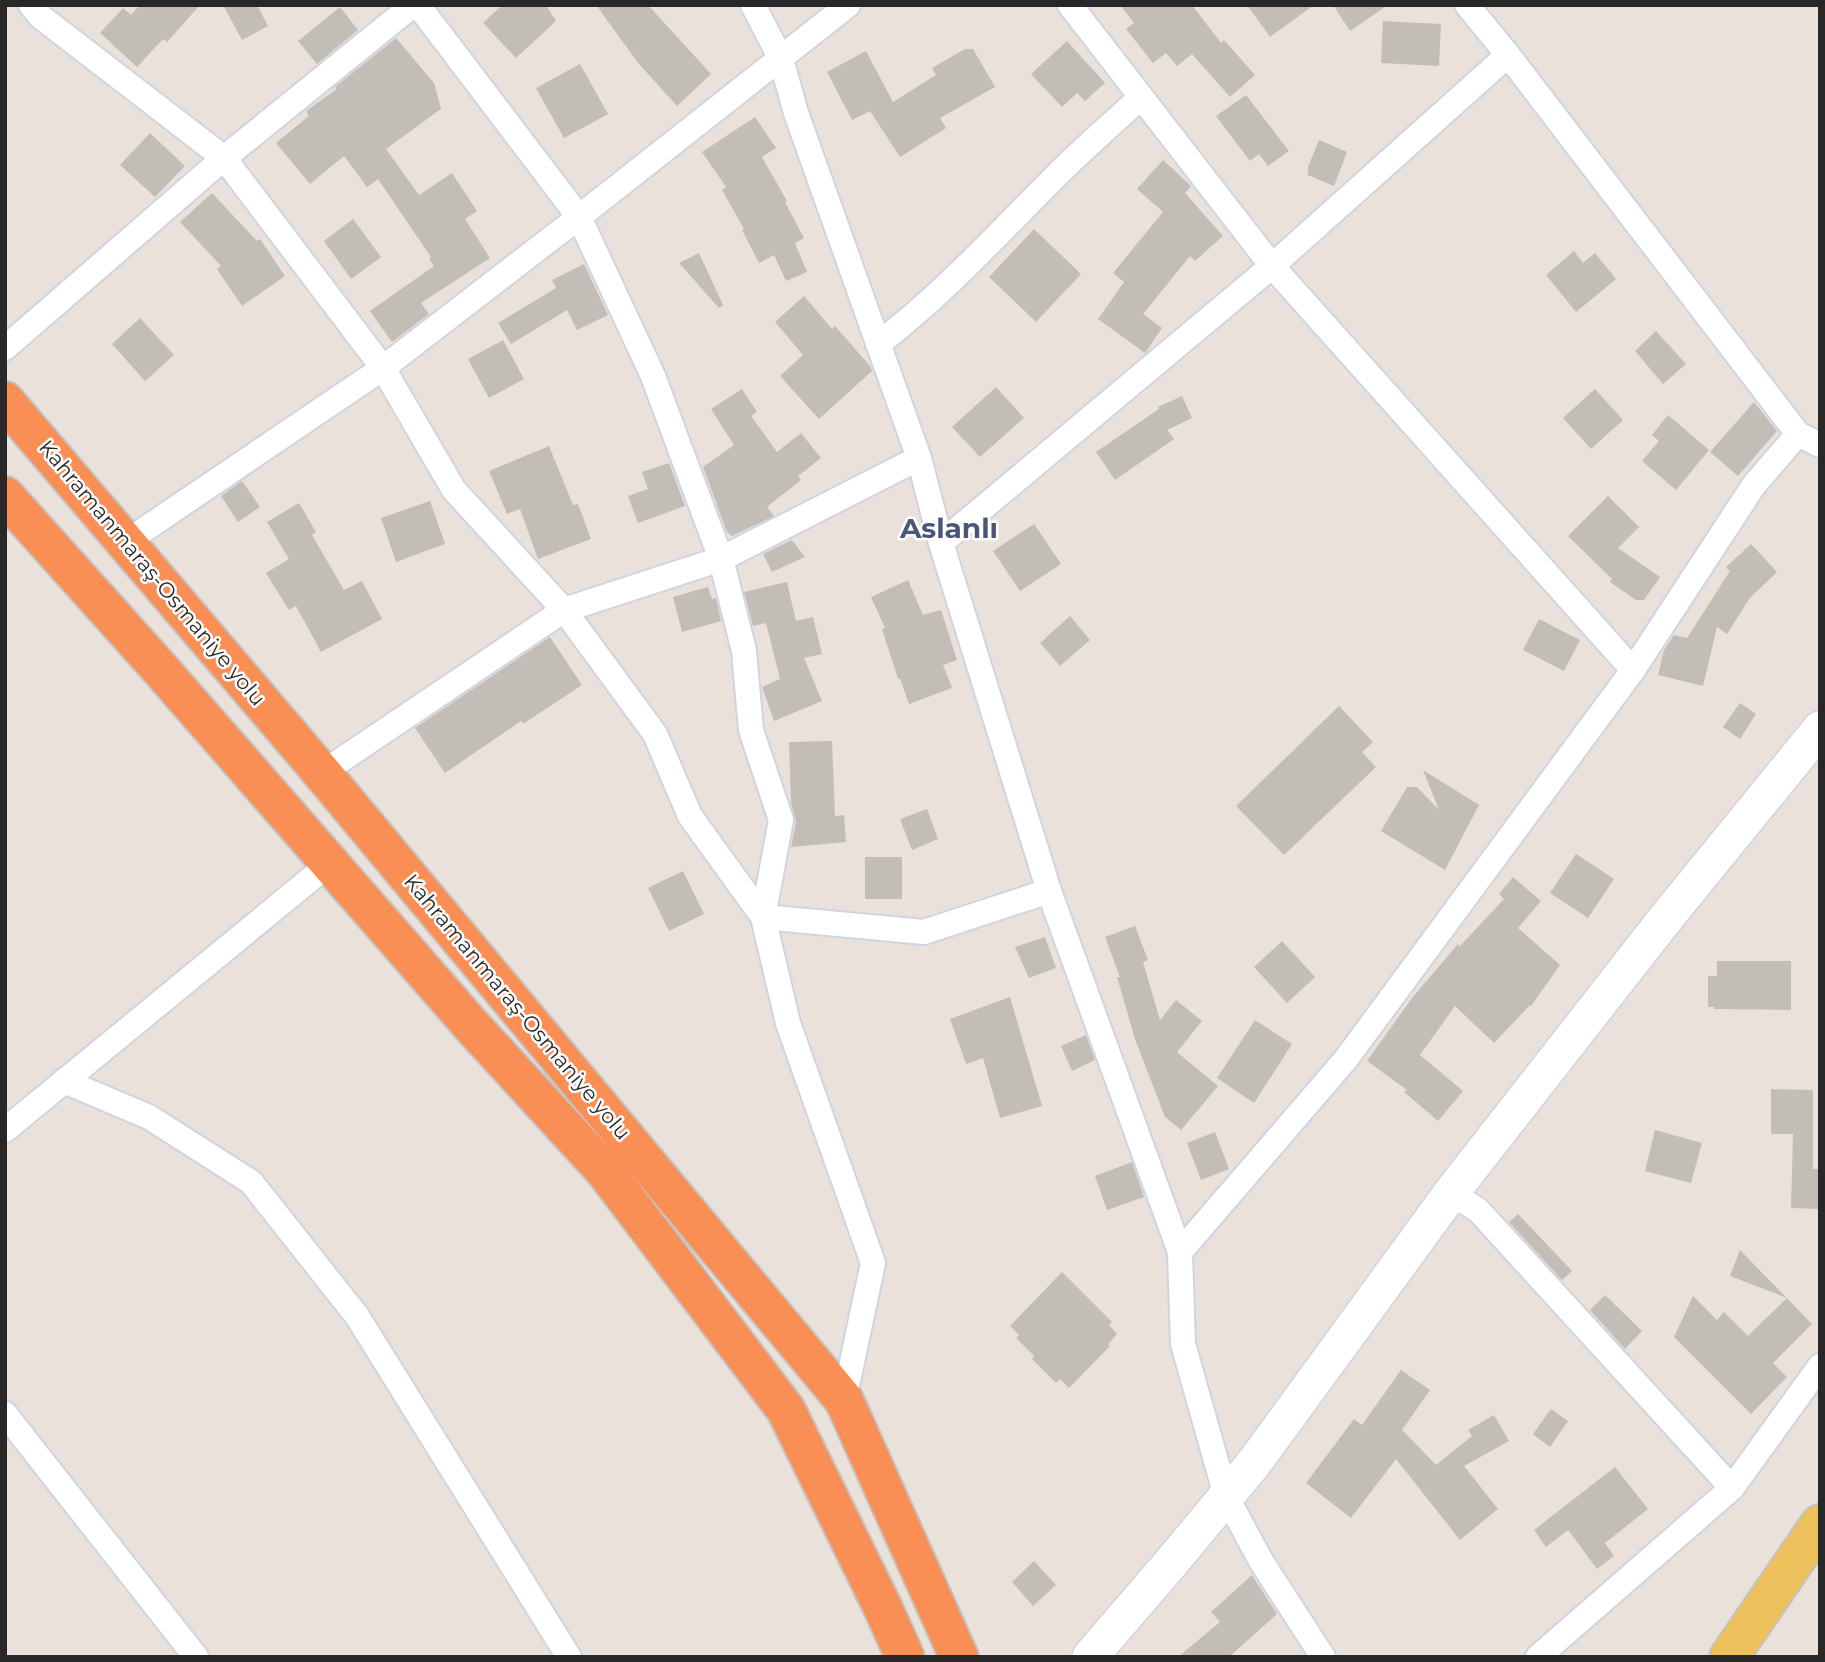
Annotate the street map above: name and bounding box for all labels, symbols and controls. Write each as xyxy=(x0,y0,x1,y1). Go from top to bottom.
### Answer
street label: Kahramanmaraş-Osmaniye yolu xyxy=(34,435,271,710)
district label: Aslanlı xyxy=(899,511,998,545)
street label: Kahramanmaraş-Osmaniye yolu xyxy=(399,869,636,1144)

